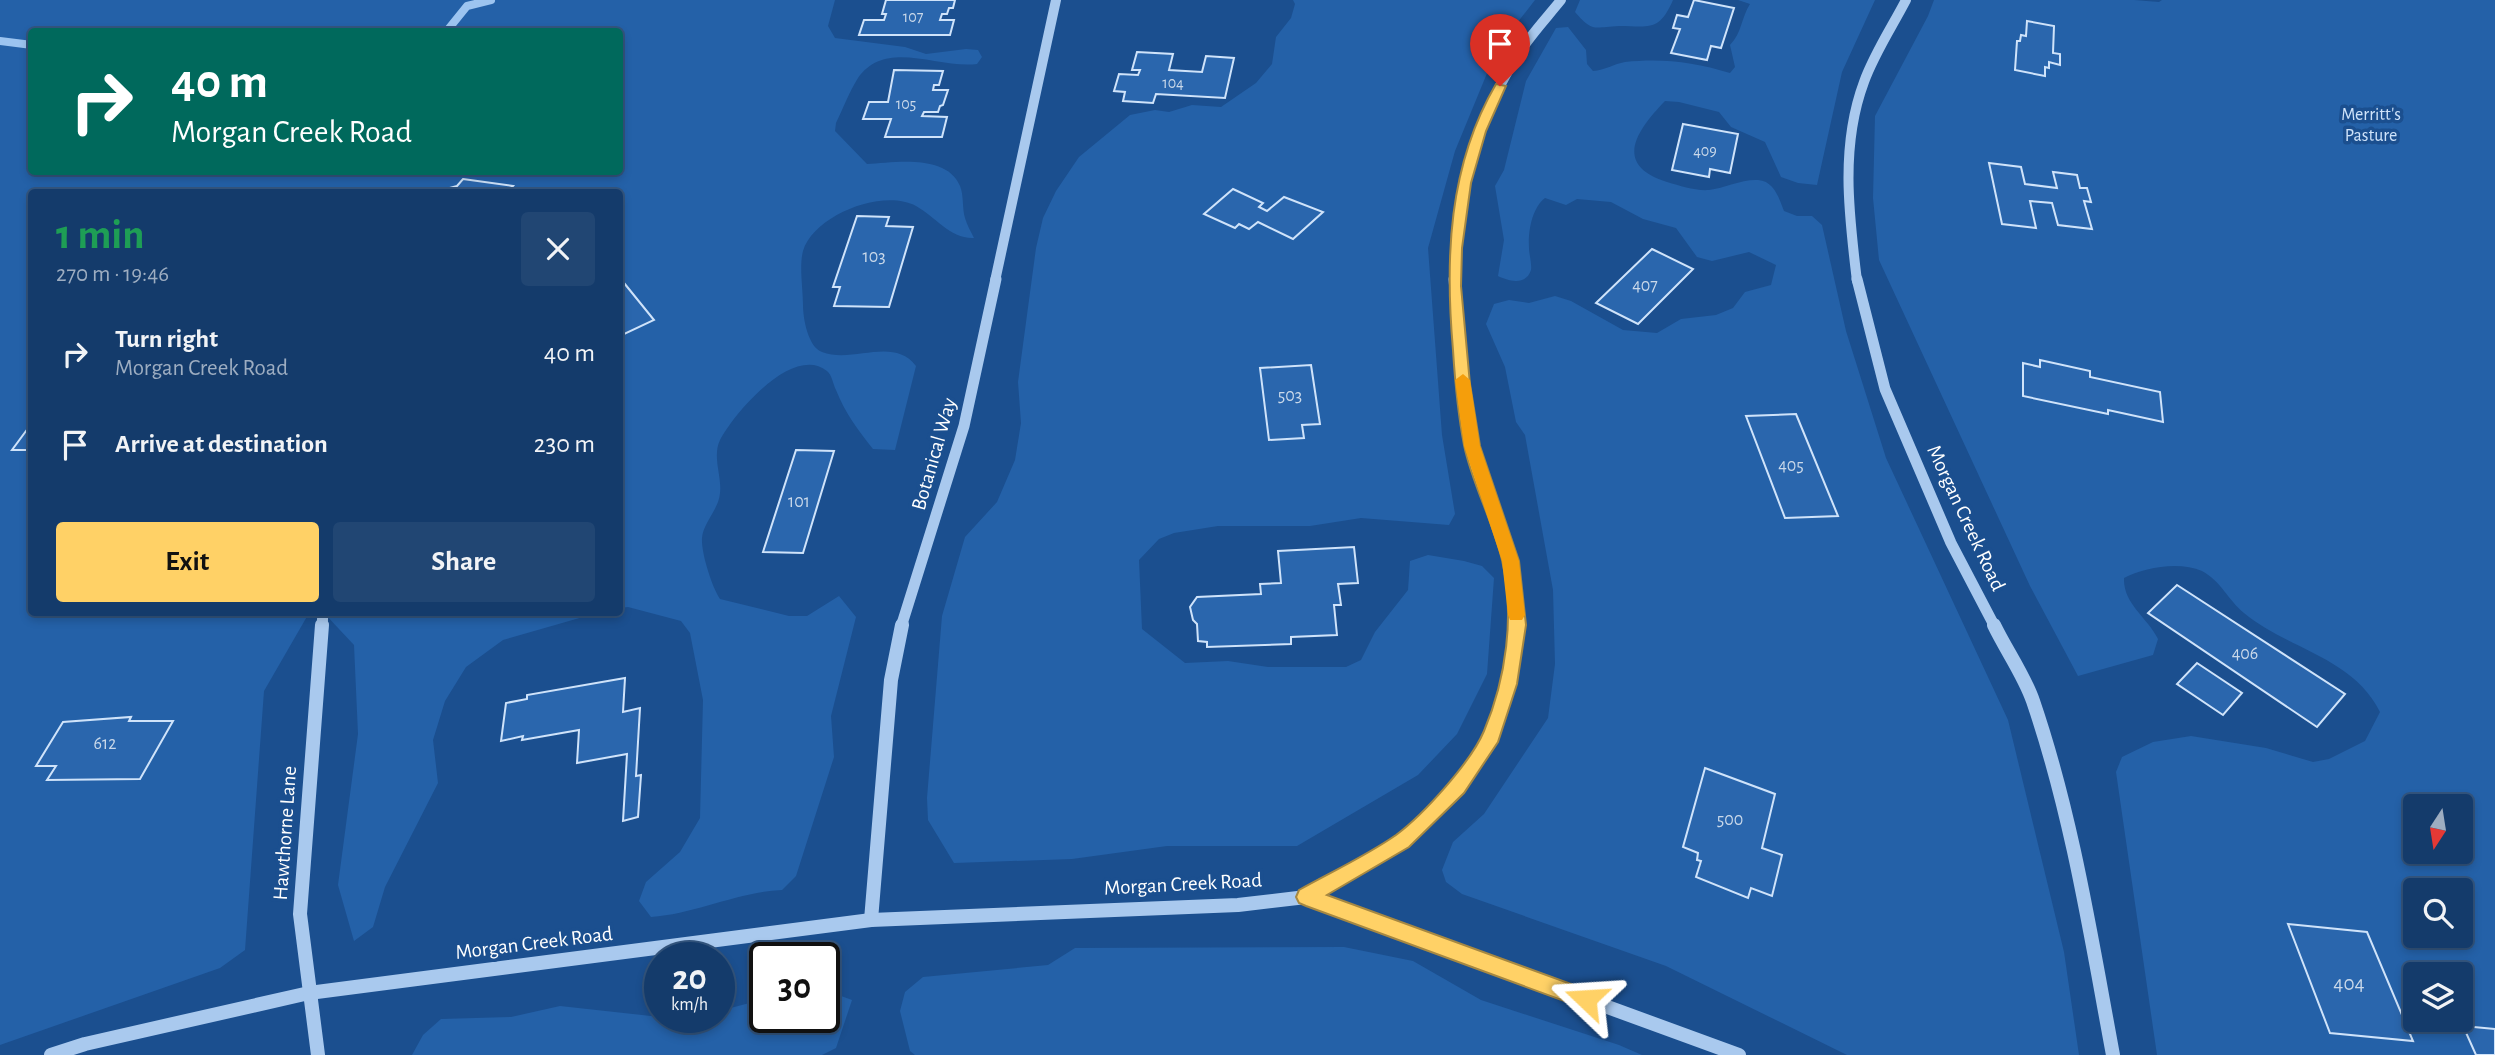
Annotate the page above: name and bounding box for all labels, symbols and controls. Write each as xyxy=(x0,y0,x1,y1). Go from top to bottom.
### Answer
house number: 107 xyxy=(903,9,924,25)
pin xyxy=(1470,14,1530,86)
icon: arrive xyxy=(1481,25,1519,63)
icon: right xyxy=(56,56,147,147)
text: 40 m xyxy=(171,58,268,107)
house number: 104 xyxy=(1162,75,1184,91)
house number: 105 xyxy=(896,96,916,112)
park label: Merritt's Pasture xyxy=(2341,106,2401,145)
text: Morgan Creek Road xyxy=(171,116,412,148)
house number: 409 xyxy=(1693,143,1717,159)
button: close xyxy=(521,212,595,286)
text: 1 min xyxy=(56,214,145,256)
house number: 103 xyxy=(862,248,886,266)
text: 270 m · 19:46 xyxy=(56,263,169,286)
house number: 407 xyxy=(1632,277,1658,295)
text: Turn right xyxy=(115,326,218,352)
icon: right xyxy=(56,335,94,373)
text: 40 m xyxy=(544,340,595,366)
text: Morgan Creek Road xyxy=(115,357,288,380)
house number: 503 xyxy=(1278,387,1302,405)
street label: Botanical Way xyxy=(908,395,960,513)
icon: arrive xyxy=(56,426,94,464)
text: Arrive at destination xyxy=(115,431,328,457)
text: 230 m xyxy=(534,431,595,457)
street label: Morgan Creek Road xyxy=(1923,442,2009,594)
house number: 405 xyxy=(1778,457,1804,475)
house number: 101 xyxy=(788,493,810,511)
button: Exit xyxy=(56,522,319,602)
button: Share xyxy=(333,522,595,602)
house number: 406 xyxy=(2232,645,2258,663)
house number: 612 xyxy=(94,735,116,753)
street label: Hawthorne Lane xyxy=(270,765,300,901)
north arrow xyxy=(2403,794,2473,864)
map controls xyxy=(2403,794,2473,1032)
house number: 500 xyxy=(1717,811,1743,829)
street label: Morgan Creek Road xyxy=(1103,869,1263,899)
button: search xyxy=(2403,878,2473,948)
street label: Morgan Creek Road xyxy=(454,923,614,963)
speed limit sign: 30 xyxy=(749,942,840,1033)
text: 20 xyxy=(672,961,707,996)
position arrow xyxy=(1549,962,1623,1036)
button: layers xyxy=(2403,962,2473,1032)
house number: 404 xyxy=(2333,973,2365,994)
text: km/h xyxy=(671,996,708,1014)

